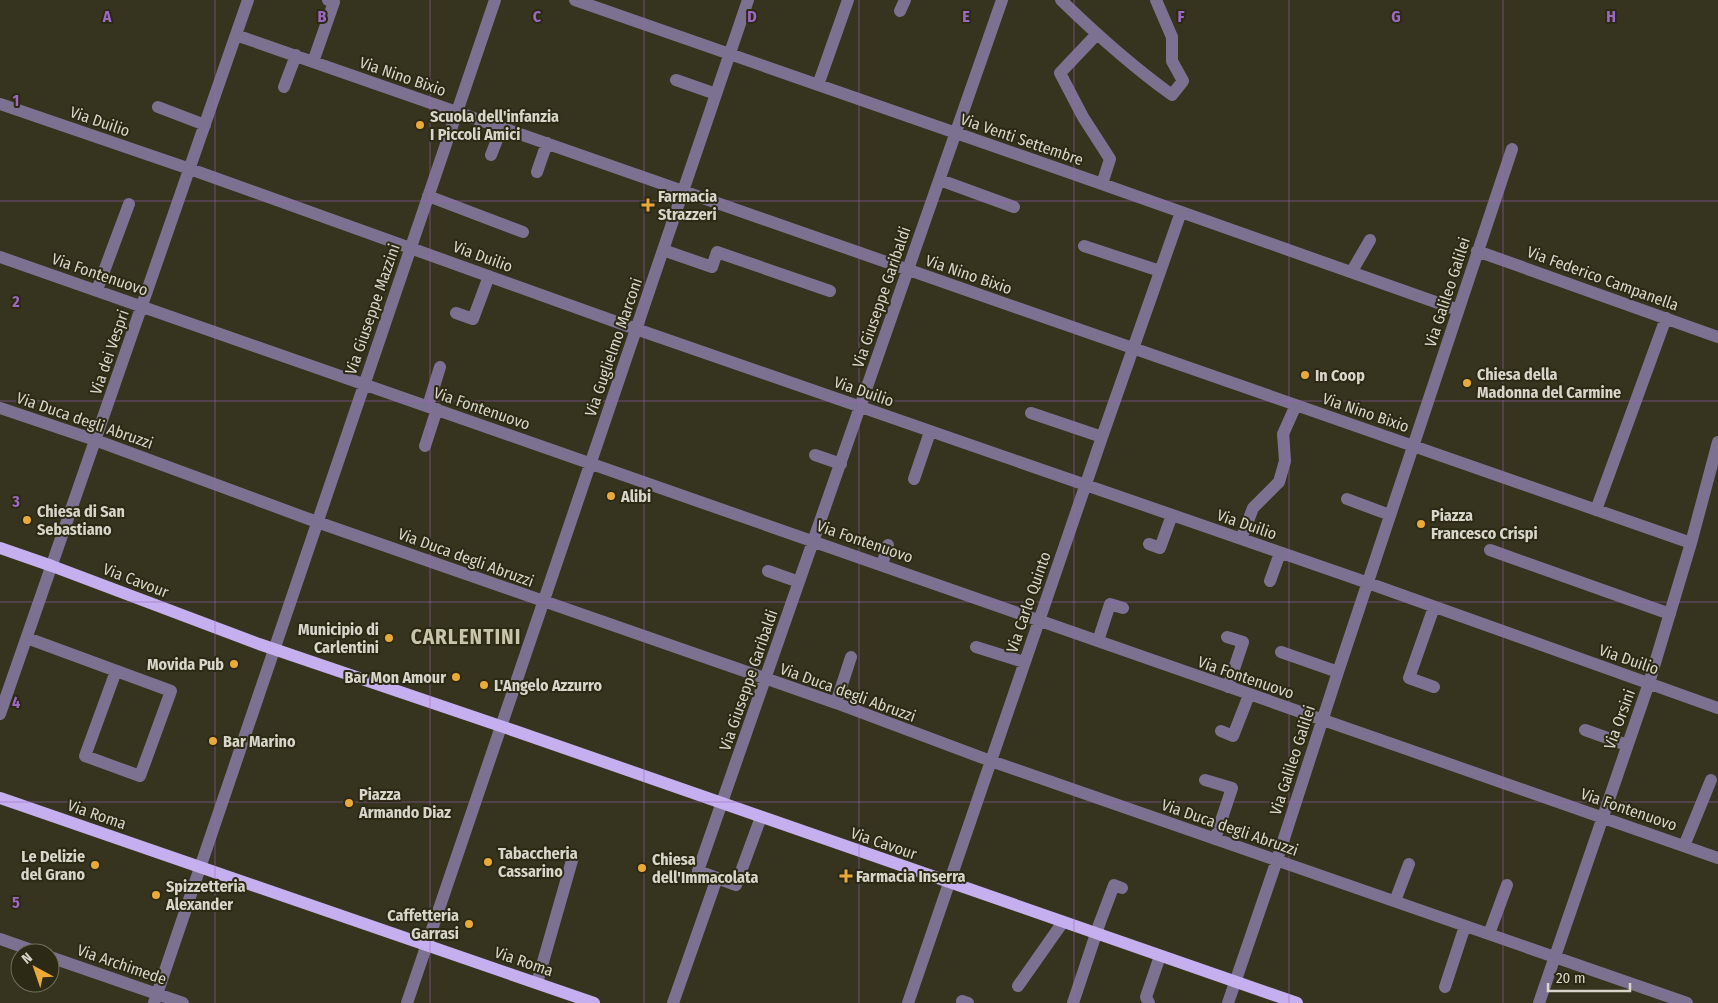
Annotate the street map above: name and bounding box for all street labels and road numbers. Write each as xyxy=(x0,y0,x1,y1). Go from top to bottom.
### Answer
street label: Via Nino Bixio xyxy=(357,53,449,100)
street label: Via Duilio xyxy=(67,102,132,141)
street label: Via Venti Settembre xyxy=(958,110,1086,169)
street label: Via Giuseppe Garibaldi xyxy=(848,224,915,370)
street label: Via Galileo Galilei xyxy=(1421,235,1474,349)
street label: Via Duilio xyxy=(450,237,515,276)
street label: Via Giuseppe Mazzini xyxy=(341,241,404,377)
street label: Via Federico Campanella xyxy=(1524,242,1681,315)
street label: Via Fontenuovo xyxy=(49,249,150,300)
street label: Via Nino Bixio xyxy=(923,251,1015,298)
street label: Via Guglielmo Marconi xyxy=(581,275,646,419)
street label: Via dei Vespri xyxy=(86,307,133,397)
street label: Via Duilio xyxy=(831,372,896,411)
street label: Via Fontenuovo xyxy=(431,383,532,434)
street label: Via Duca degli Abruzzi xyxy=(14,388,156,453)
street label: Via Nino Bixio xyxy=(1320,389,1412,436)
street label: Via Duilio xyxy=(1214,505,1279,544)
street label: Via Fontenuovo xyxy=(814,516,915,567)
street label: Via Duca degli Abruzzi xyxy=(395,524,536,591)
street label: Via Carlo Quinto xyxy=(1002,549,1055,655)
street label: Via Cavour xyxy=(100,559,172,602)
street label: Via Giuseppe Garibaldi xyxy=(715,607,782,753)
street label: Via Duilio xyxy=(1596,640,1661,679)
street label: Via Fontenuovo xyxy=(1195,652,1296,703)
street label: Via Duca degli Abruzzi xyxy=(777,659,918,726)
street label: Via Orsini xyxy=(1600,687,1639,752)
street label: Via Galileo Galilei xyxy=(1266,703,1319,817)
street label: Via Fontenuovo xyxy=(1578,784,1679,835)
street label: Via Duca degli Abruzzi xyxy=(1159,795,1301,860)
street label: Via Roma xyxy=(65,796,129,833)
street label: Via Cavour xyxy=(848,823,920,864)
street label: Via Archimede xyxy=(75,940,169,989)
street label: Via Roma xyxy=(492,943,556,980)

